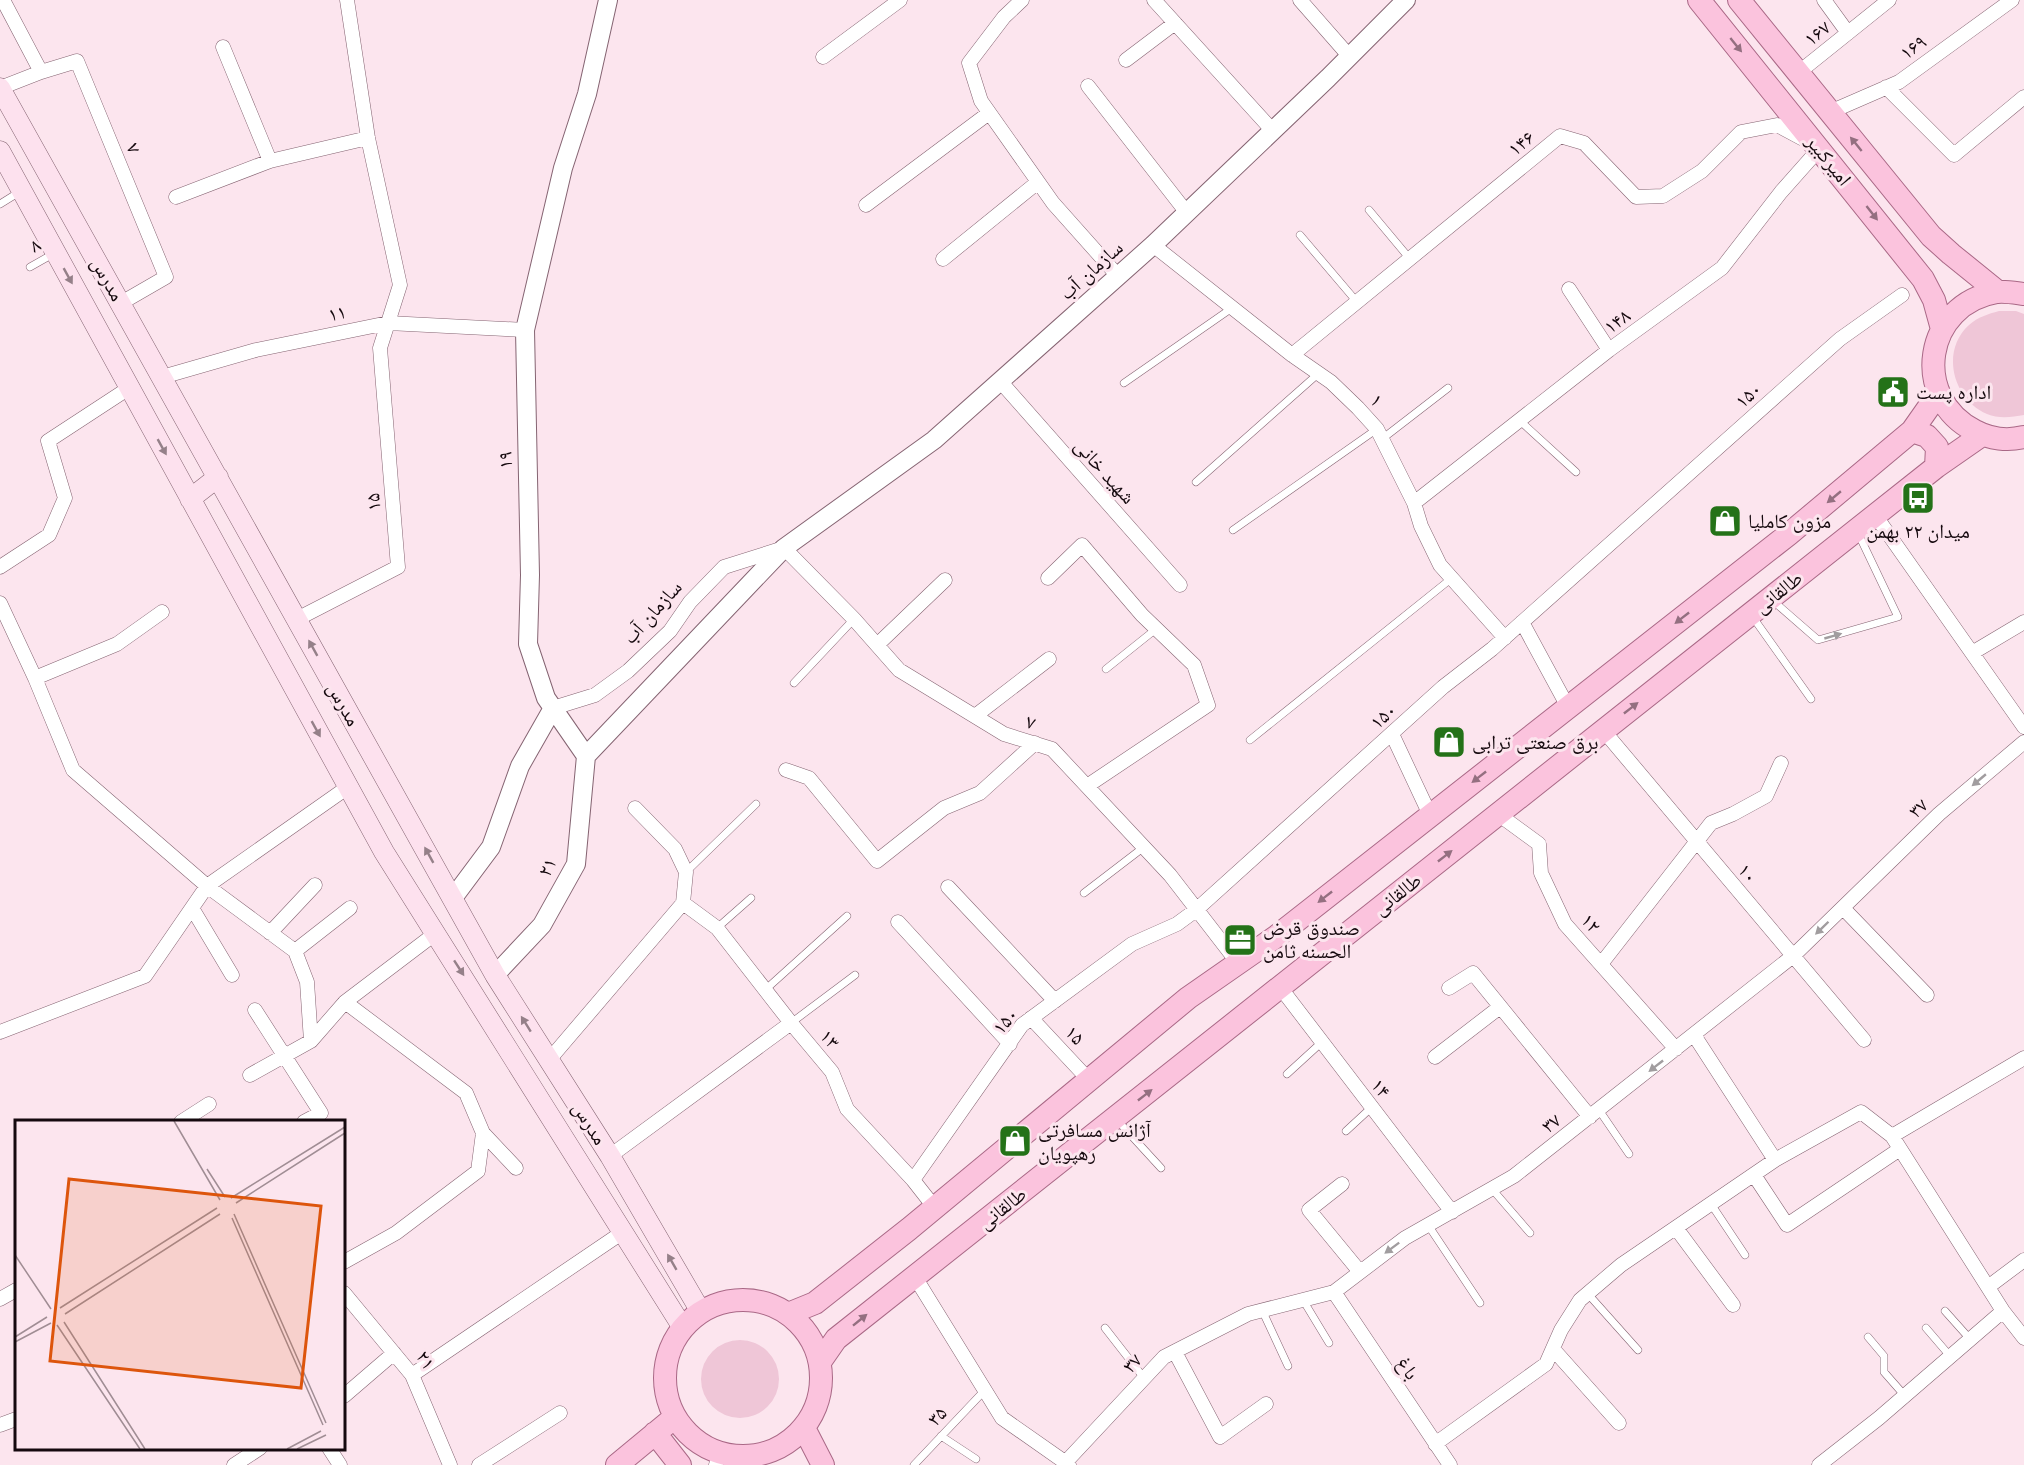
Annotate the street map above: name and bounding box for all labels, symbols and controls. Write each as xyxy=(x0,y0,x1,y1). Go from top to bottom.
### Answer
street label: ۱۶۷ xyxy=(1798,14,1836,52)
street label: ۱۶۹ xyxy=(1894,29,1932,65)
one-way arrow xyxy=(1729,37,1742,53)
street label: ۱۴۶ xyxy=(1502,124,1540,162)
street label: امیرکبیر xyxy=(1800,128,1858,191)
one-way arrow xyxy=(1850,137,1863,152)
street label: ۷ xyxy=(120,139,148,157)
one-way arrow xyxy=(1865,205,1878,221)
street label: ۸ xyxy=(25,231,45,259)
street label: سازمان آب xyxy=(1054,235,1128,305)
street label: مدرس xyxy=(85,252,131,306)
one-way arrow xyxy=(63,268,73,285)
street label: ۱۱ xyxy=(326,298,348,328)
street label: ۱۴۸ xyxy=(1598,303,1636,339)
public building icon: اداره پست xyxy=(1875,374,1911,410)
street label: ۱۵۰ xyxy=(1729,376,1767,414)
place label: اداره پست xyxy=(1916,379,1991,405)
street label: ۱ xyxy=(1364,388,1390,412)
street label: شهید خانی xyxy=(1069,433,1141,509)
one-way arrow xyxy=(157,439,167,456)
street label: ۱۹ xyxy=(492,451,518,469)
bus stop icon: میدان ۲۲ بهمن xyxy=(1900,480,1936,516)
one-way arrow xyxy=(1826,490,1842,503)
street label: ۱۵ xyxy=(359,492,387,512)
shop icon: مزون کاملیا xyxy=(1707,503,1743,539)
place label: مزون کاملیا xyxy=(1748,508,1831,534)
place label: میدان ۲۲ بهمن xyxy=(1866,518,1970,544)
street label: طالقانی xyxy=(1749,565,1807,619)
street label: سازمان آب xyxy=(617,575,687,649)
one-way arrow xyxy=(1674,612,1690,624)
one-way arrow xyxy=(1824,630,1842,640)
one-way arrow xyxy=(308,639,318,656)
street label: مدرس xyxy=(321,677,367,731)
street label: ۱۵۰ xyxy=(1364,697,1402,735)
one-way arrow xyxy=(1623,702,1639,715)
street label: ۷ xyxy=(1023,708,1039,736)
one-way arrow xyxy=(311,720,321,737)
shop icon: برق صنعتی ترابی xyxy=(1431,724,1467,760)
place label: برق صنعتی ترابی xyxy=(1472,729,1599,755)
one-way arrow xyxy=(1471,771,1487,784)
one-way arrow xyxy=(1972,773,1987,786)
street label: ۳۷ xyxy=(1903,792,1933,824)
one-way arrow xyxy=(423,847,434,863)
one-way arrow xyxy=(1438,850,1453,862)
street label: ۲۱ xyxy=(531,853,563,881)
street label: ۱۰ xyxy=(1732,858,1764,888)
street label: طالقانی xyxy=(1368,867,1426,921)
one-way arrow xyxy=(1318,891,1333,903)
street label: ۱۲ xyxy=(1575,908,1607,938)
place label: صندوق قرض الحسنه ثامن xyxy=(1263,915,1360,964)
one-way arrow xyxy=(1815,921,1830,935)
office icon: صندوق قرض الحسنه ثامن xyxy=(1222,922,1258,958)
one-way arrow xyxy=(453,960,464,976)
street label: ۱۵۰ xyxy=(986,1002,1024,1040)
one-way arrow xyxy=(521,1015,532,1032)
street label: ۱۵ xyxy=(1059,1020,1091,1050)
street label: ۱۳ xyxy=(814,1024,846,1054)
one-way arrow xyxy=(1648,1059,1663,1071)
street label: ۱۴ xyxy=(1365,1073,1397,1103)
one-way arrow xyxy=(1137,1089,1152,1101)
street label: مدرس xyxy=(567,1096,613,1150)
street label: ۳۷ xyxy=(1536,1107,1566,1139)
place label: آژانس مسافرتی رهپویان xyxy=(1038,1117,1152,1166)
inset map xyxy=(15,1120,345,1450)
shop icon: آژانس مسافرتی رهپویان xyxy=(997,1123,1033,1159)
street label: طالقانی xyxy=(973,1181,1031,1235)
one-way arrow xyxy=(1385,1241,1400,1253)
one-way arrow xyxy=(667,1253,677,1270)
one-way arrow xyxy=(852,1314,868,1327)
street label: ۲۱ xyxy=(410,1345,442,1375)
street label: ۳۷ xyxy=(1116,1348,1148,1378)
street label: باغ xyxy=(1391,1351,1425,1385)
street label: ۳۵ xyxy=(921,1401,953,1431)

